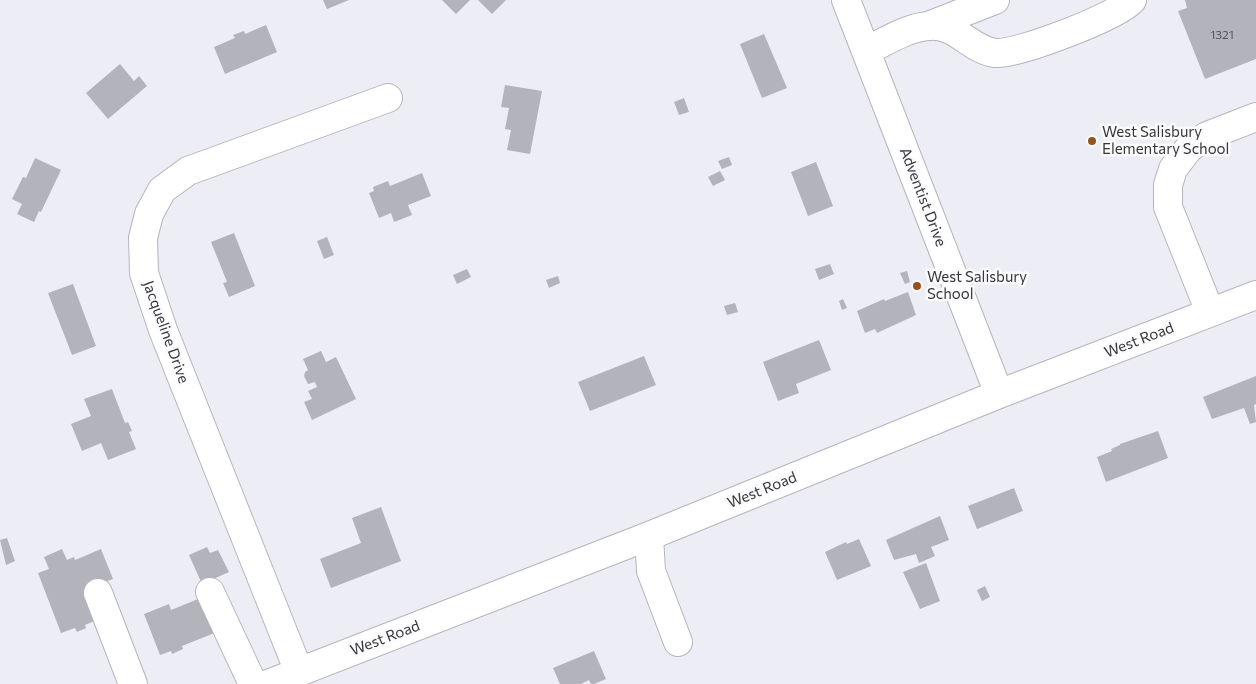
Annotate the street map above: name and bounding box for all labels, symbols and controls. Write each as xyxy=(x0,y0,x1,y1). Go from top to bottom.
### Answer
house number: 1321 xyxy=(1210,28,1234,42)
place label: West Salisbury Elementary School xyxy=(1102,123,1229,158)
marker: West Salisbury Elementary School xyxy=(1086,135,1098,147)
street label: Adventist Drive xyxy=(896,145,950,249)
place label: West Salisbury School xyxy=(927,268,1027,303)
street label: Jacqueline Drive xyxy=(139,278,193,386)
marker: West Salisbury School xyxy=(911,280,923,292)
street label: West Road xyxy=(1102,319,1176,361)
street label: West Road xyxy=(725,468,799,512)
street label: West Road xyxy=(348,617,422,659)

